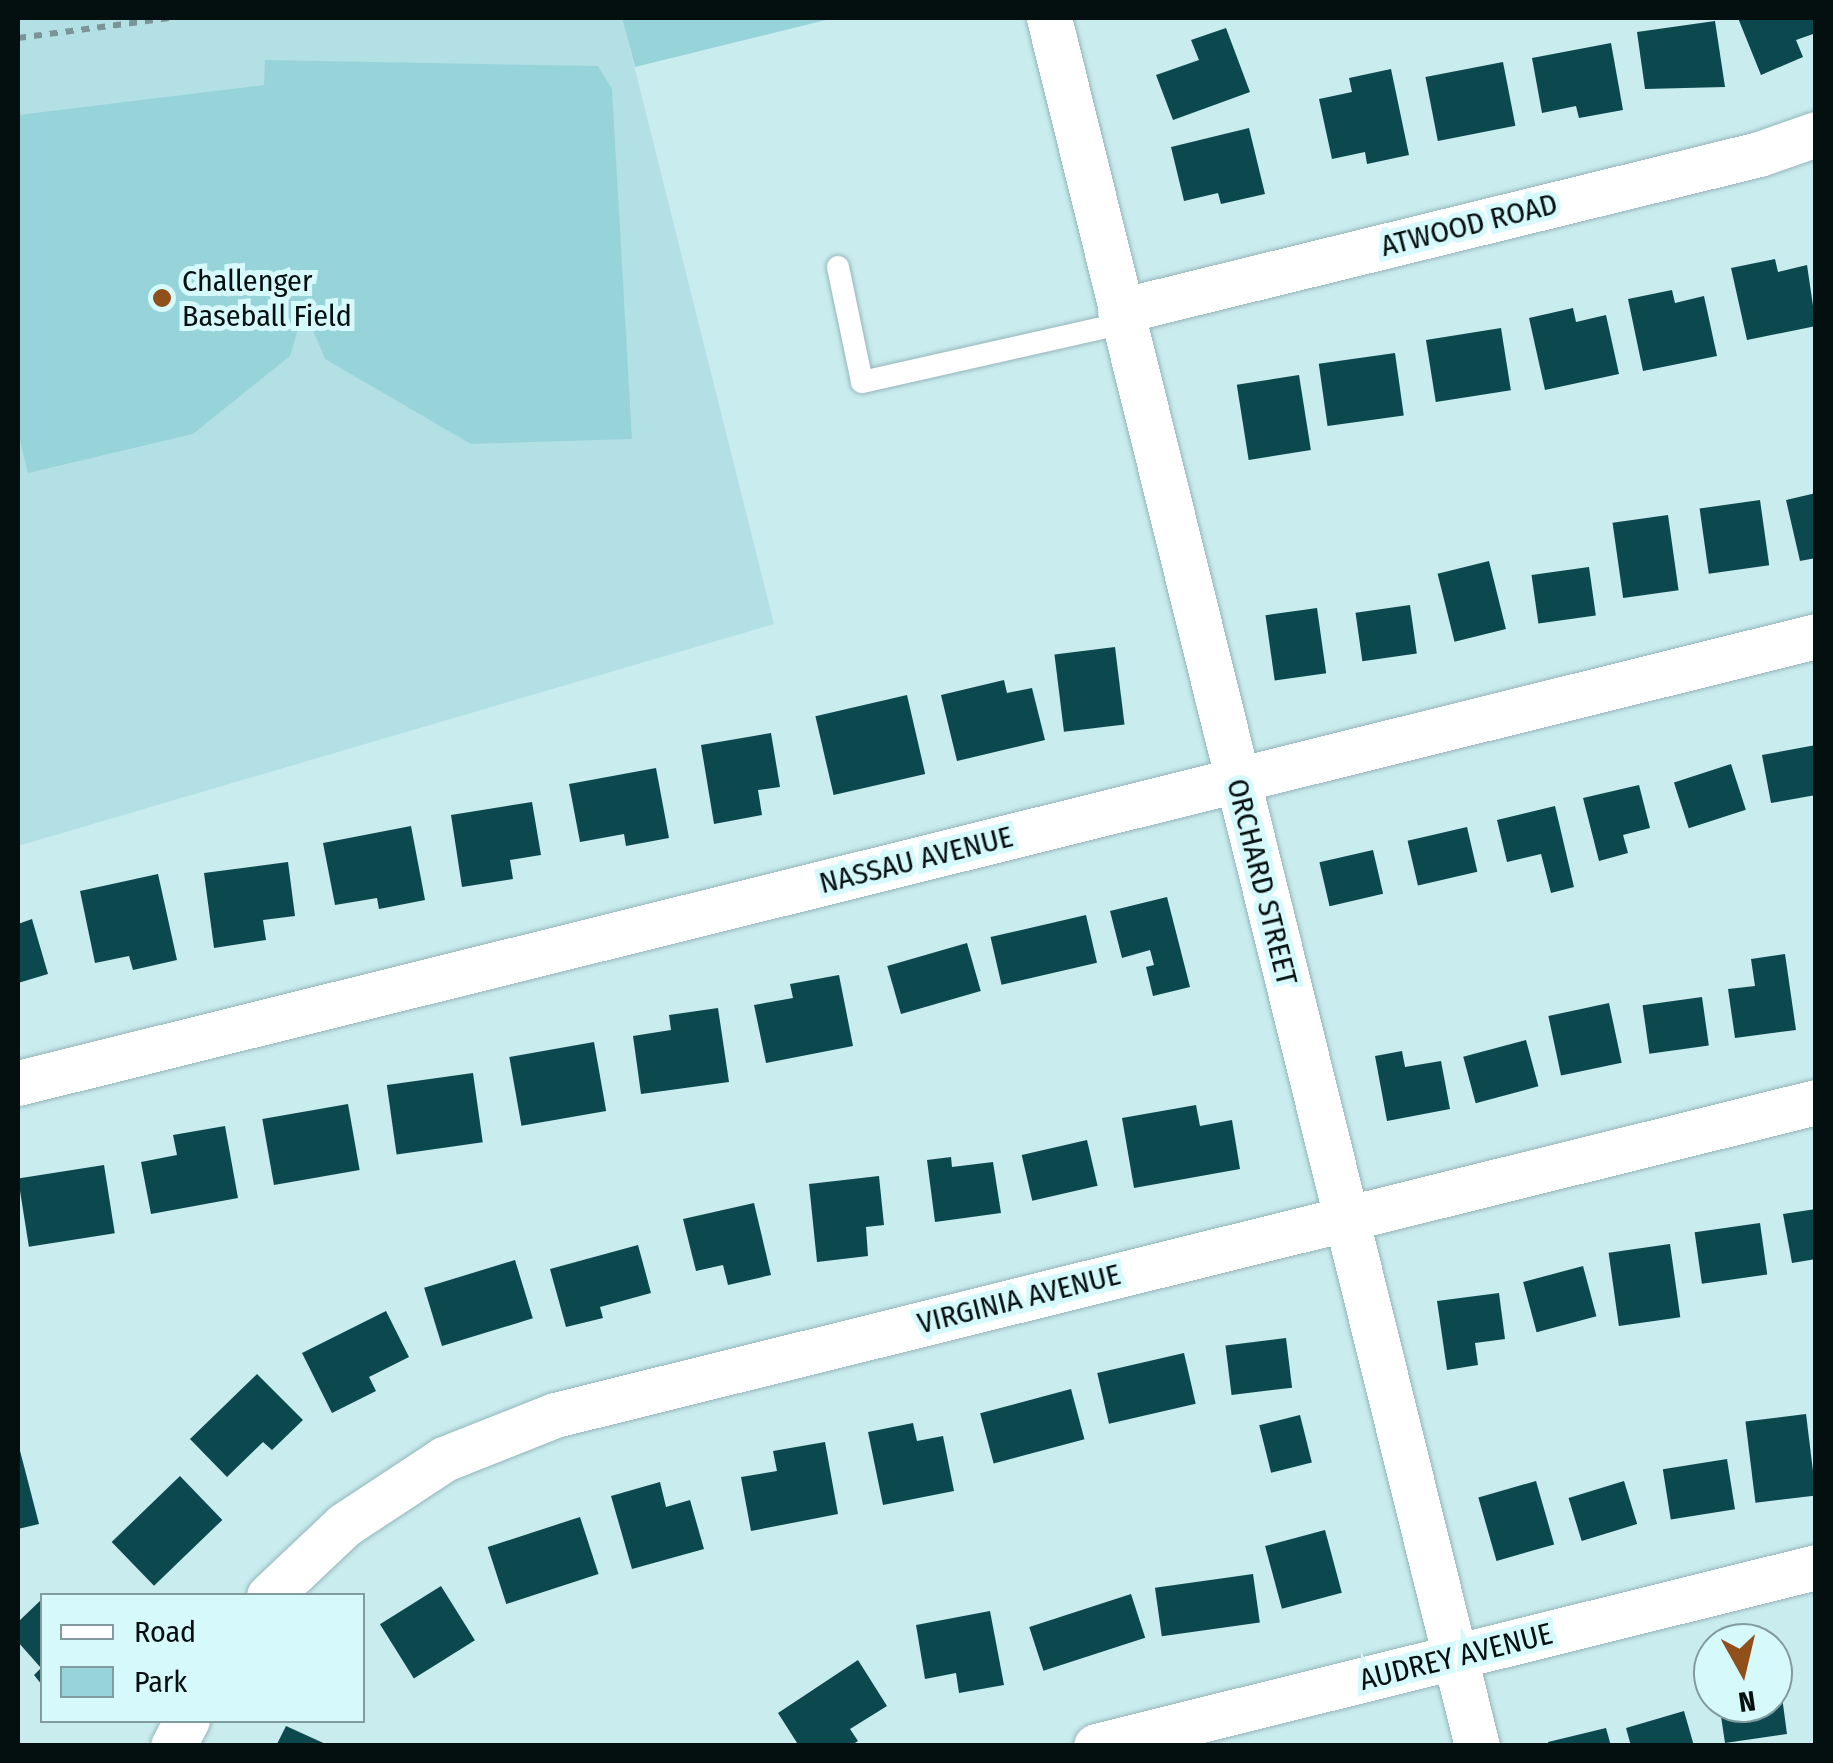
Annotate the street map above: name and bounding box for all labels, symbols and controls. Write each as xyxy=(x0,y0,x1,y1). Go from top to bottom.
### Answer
street label: ATWOOD ROAD xyxy=(1377,186,1561,264)
place label: Challenger Baseball Field xyxy=(182,263,352,334)
marker: Challenger Baseball Field xyxy=(151,287,173,309)
street label: ORCHARD STREET xyxy=(1219,775,1305,989)
street label: NASSAU AVENUE xyxy=(816,819,1016,901)
street label: VIRGINIA AVENUE xyxy=(914,1256,1124,1342)
legend xyxy=(40,1593,365,1723)
text: Road xyxy=(134,1614,196,1650)
street label: AUDREY AVENUE xyxy=(1356,1616,1556,1698)
north arrow xyxy=(1693,1623,1793,1723)
text: Park xyxy=(134,1664,187,1700)
text: N xyxy=(1736,1684,1758,1719)

